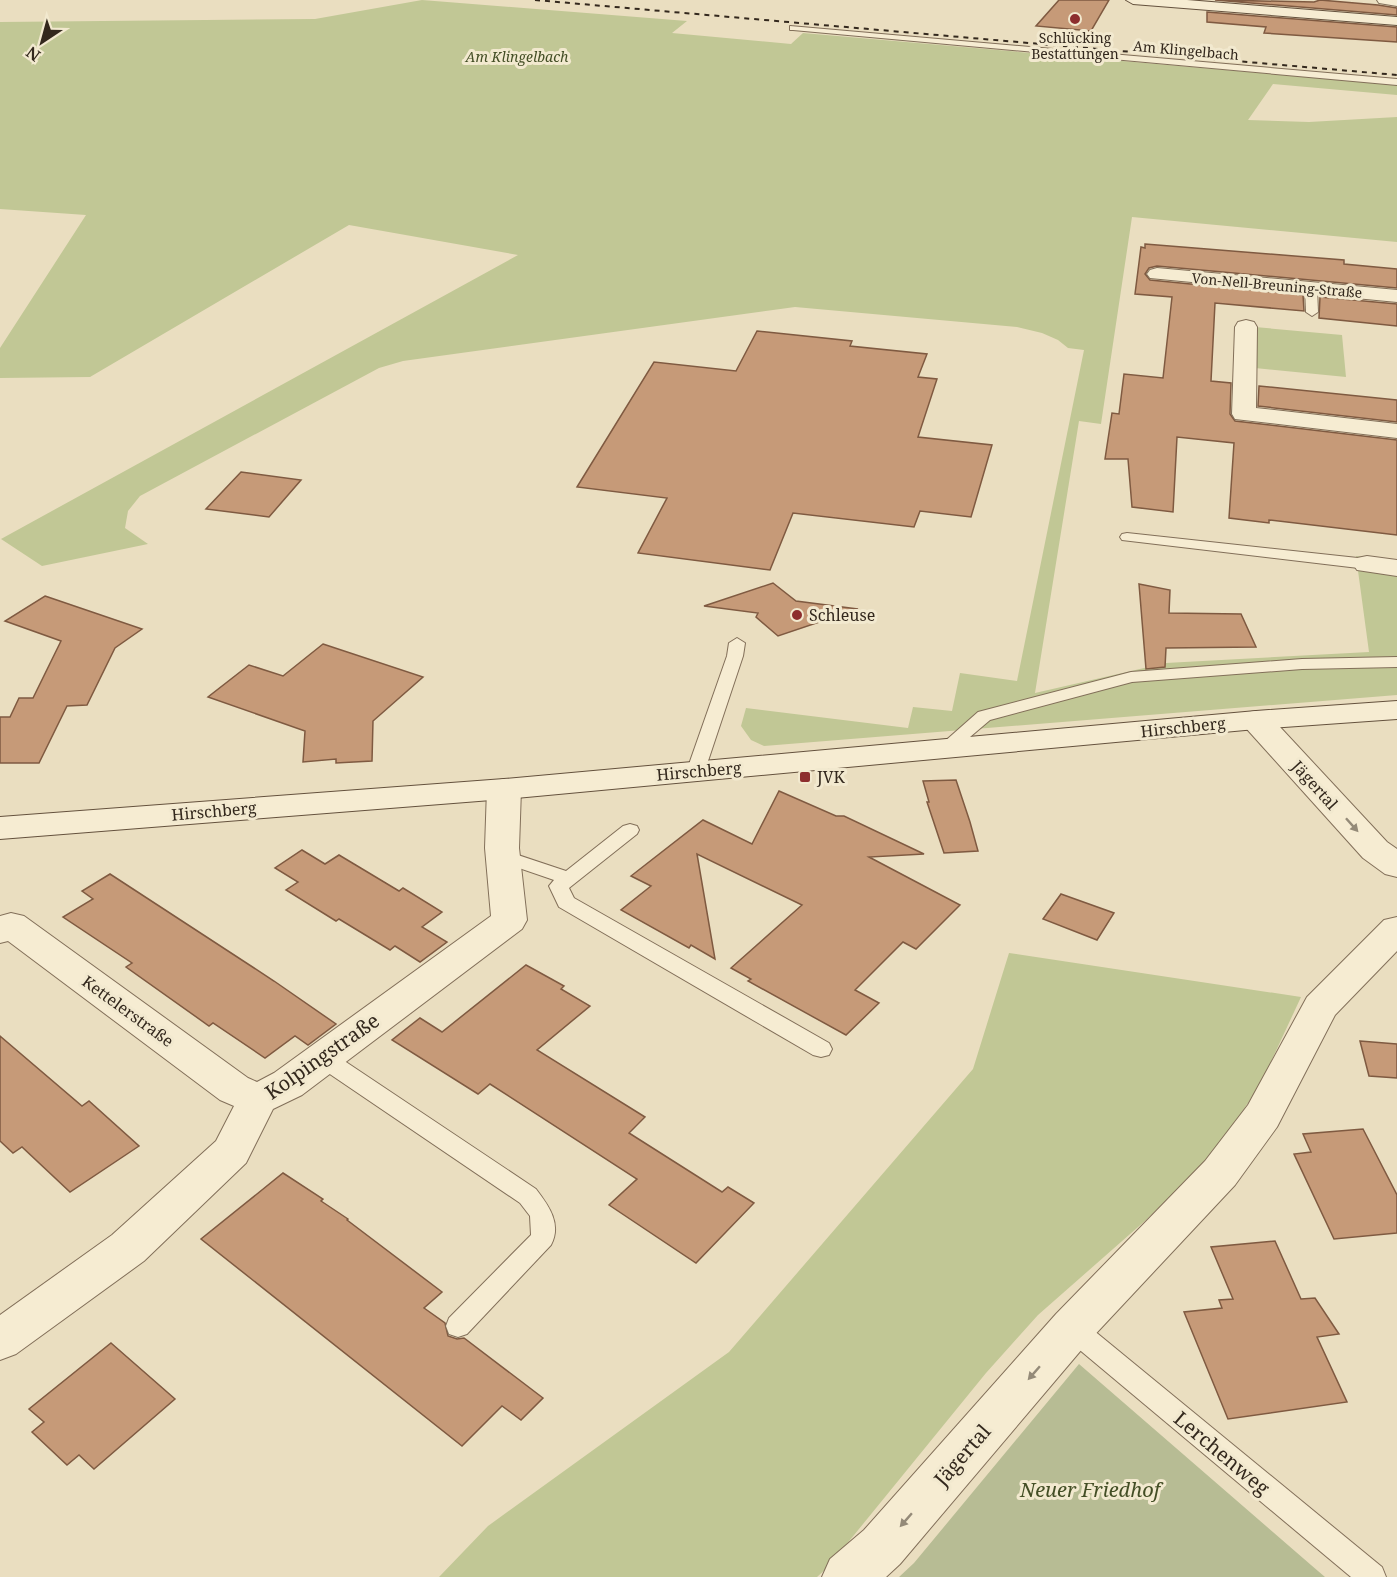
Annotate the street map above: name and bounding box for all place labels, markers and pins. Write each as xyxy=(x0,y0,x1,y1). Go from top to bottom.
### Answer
marker: Schlücking Bestattungen xyxy=(1068,12,1082,26)
place label: Schlücking Bestattungen xyxy=(1031,28,1119,63)
place label: Schleuse xyxy=(809,604,875,626)
marker: Schleuse xyxy=(790,608,804,622)
place label: JVK xyxy=(816,766,846,788)
marker: JVK xyxy=(798,770,812,784)

